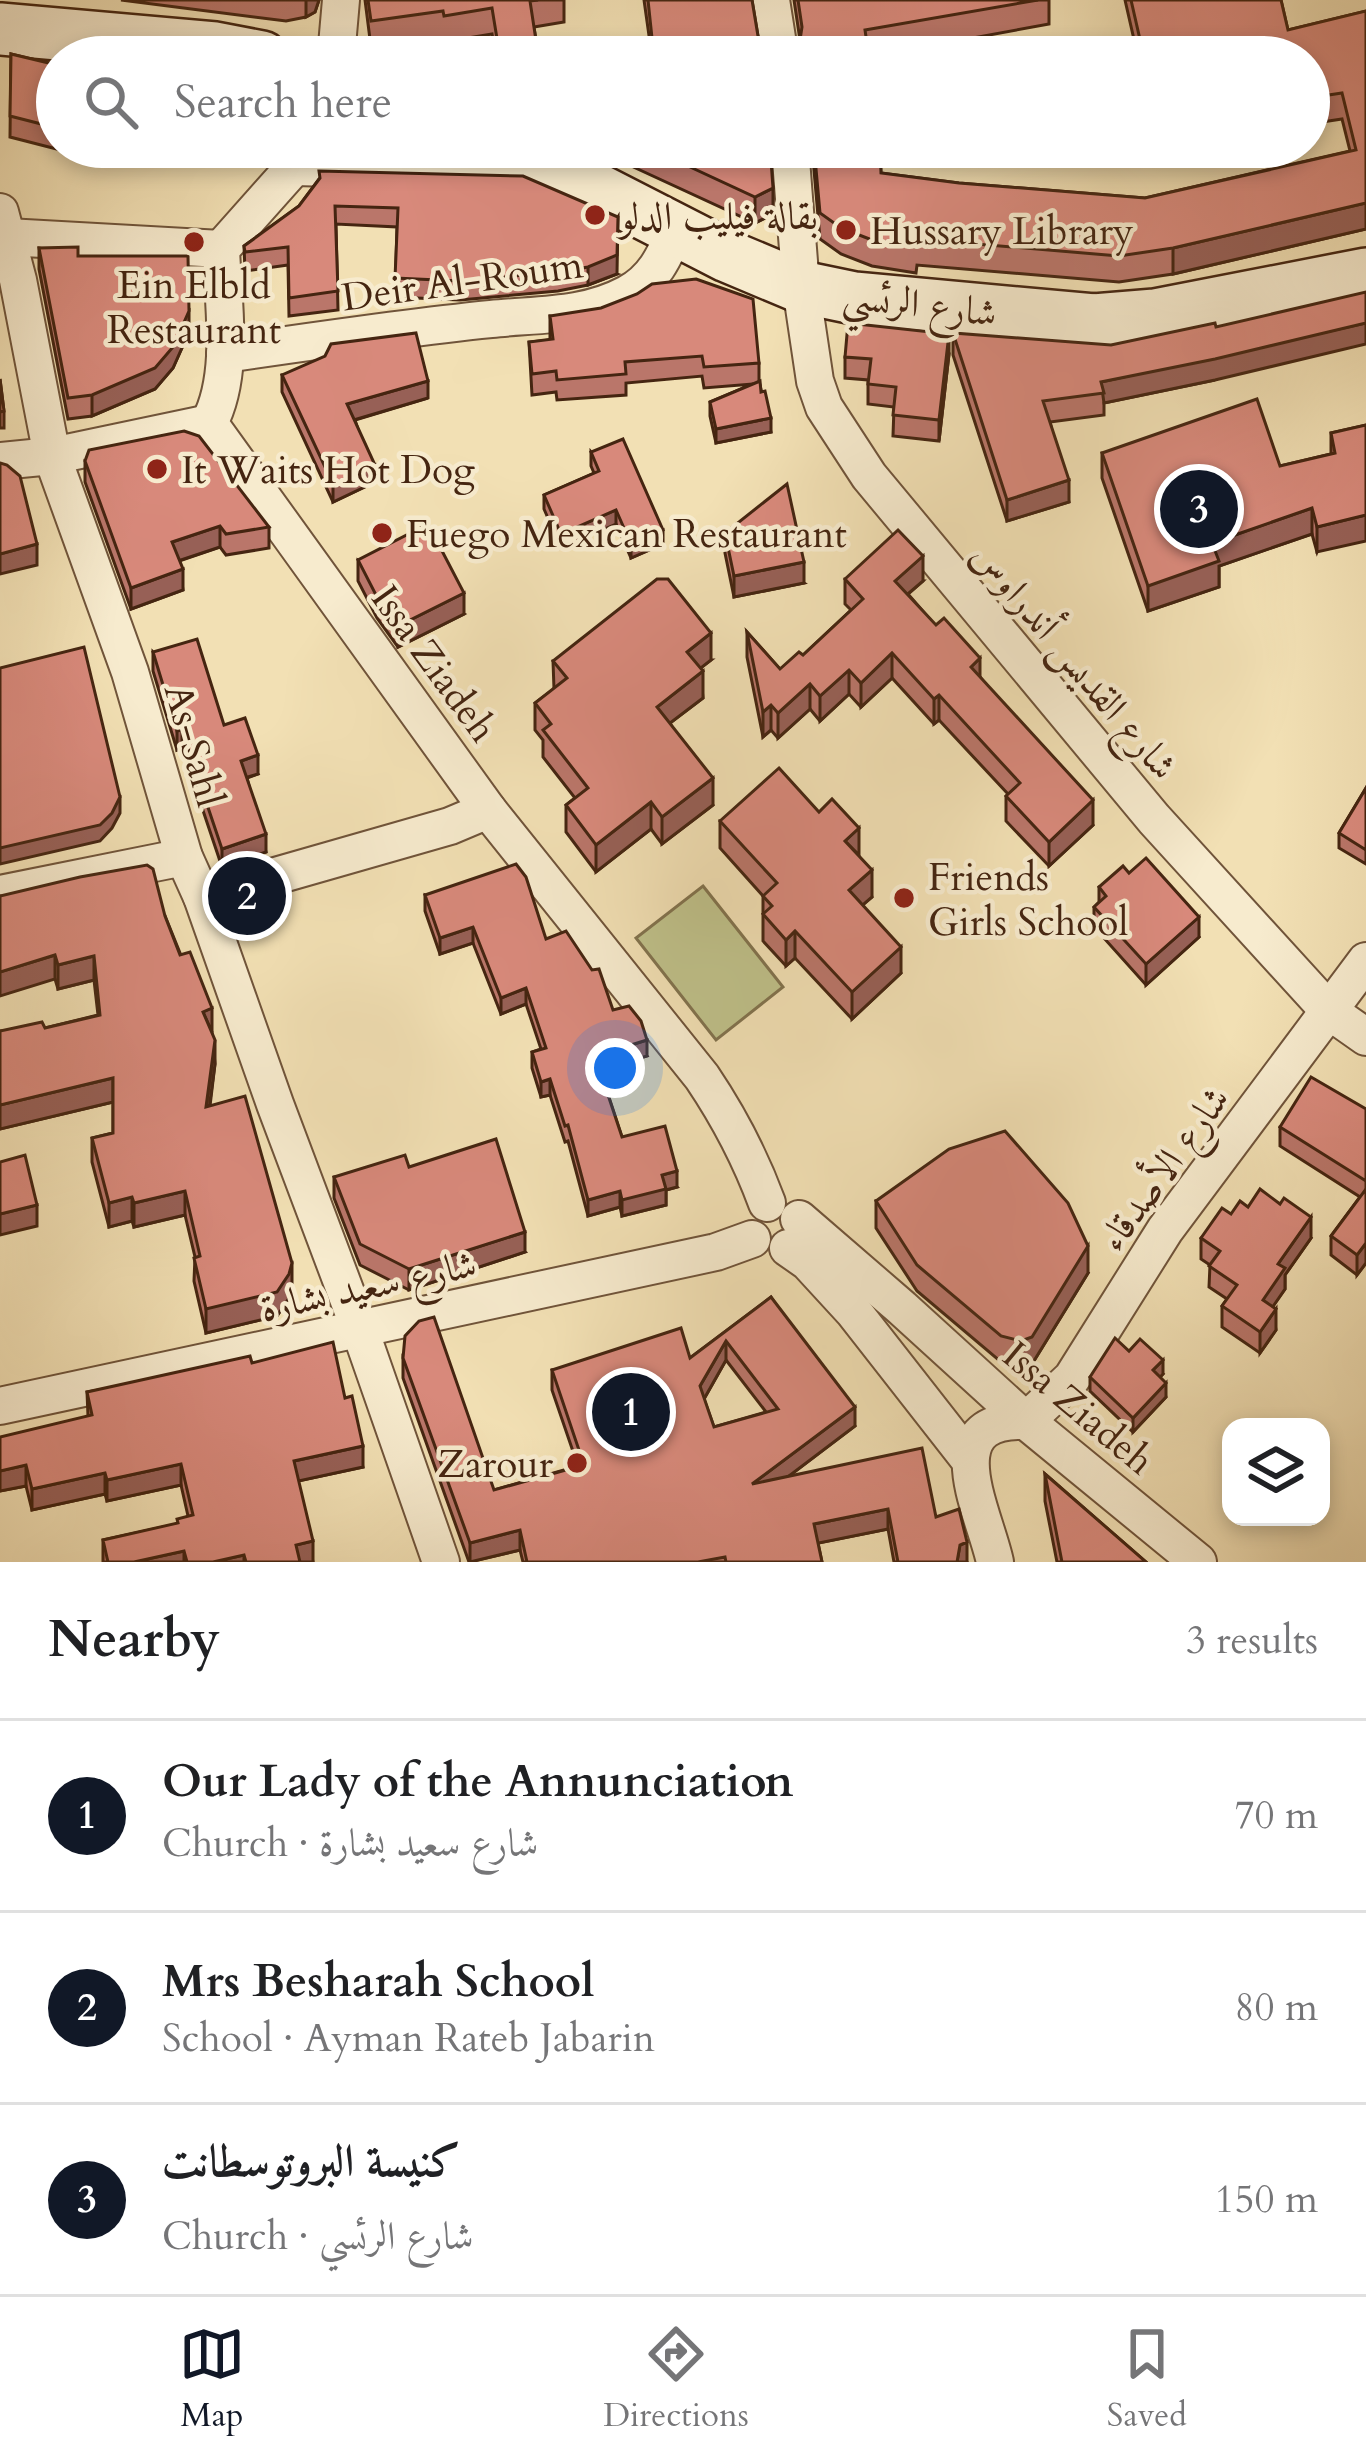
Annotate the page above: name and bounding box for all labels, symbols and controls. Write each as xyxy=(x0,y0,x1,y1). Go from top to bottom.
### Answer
search box xyxy=(36,36,1330,168)
icon: search xyxy=(78,69,144,135)
text: Search here xyxy=(174,72,392,133)
place label: بقالة فيليب الدلو xyxy=(615,190,818,243)
marker: بقالة فيليب الدلو xyxy=(582,202,608,228)
place label: Hussary Library xyxy=(870,205,1134,258)
marker: Hussary Library xyxy=(833,217,859,243)
marker: Ein Elbld Restaurant xyxy=(181,229,207,255)
street label: Deir Al-Roum xyxy=(338,238,586,325)
place label: Ein Elbld Restaurant xyxy=(107,259,281,357)
street label: شارع الرئسي xyxy=(839,269,1000,349)
place label: It Waits Hot Dog xyxy=(181,444,475,497)
marker: It Waits Hot Dog xyxy=(144,456,170,482)
pin: 3 xyxy=(1160,464,1238,554)
place label: Fuego Mexican Restaurant xyxy=(406,508,847,561)
marker: Fuego Mexican Restaurant xyxy=(369,520,395,546)
street label: شارع القديس أندراوس xyxy=(955,530,1190,795)
street label: Issa Ziadeh xyxy=(359,575,509,753)
street label: As-Sahl xyxy=(151,678,236,813)
pin: 2 xyxy=(208,851,286,941)
place label: Friends Girls School xyxy=(928,851,1128,949)
marker: Friends Girls School xyxy=(891,885,917,911)
your location xyxy=(585,1038,645,1098)
street label: شارع الأصدقاء xyxy=(1086,1075,1246,1265)
street label: شارع سعيد بشارة xyxy=(255,1238,482,1340)
street label: Issa Ziadeh xyxy=(991,1329,1165,1487)
pin: 1 xyxy=(592,1367,670,1457)
map controls xyxy=(1222,1418,1330,1526)
button: layers xyxy=(1222,1418,1330,1526)
place label: Zarour xyxy=(437,1438,554,1491)
marker: Zarour xyxy=(564,1450,590,1476)
text: Nearby xyxy=(48,1605,220,1675)
text: 3 results xyxy=(1186,1614,1318,1667)
text: Our Lady of the Annunciation xyxy=(162,1751,793,1812)
text: 1 xyxy=(77,1789,97,1842)
text: 70 m xyxy=(1235,1789,1318,1842)
text: Church · شارع سعيد بشارة xyxy=(162,1817,538,1870)
text: Mrs Besharah School xyxy=(162,1951,594,2012)
text: 2 xyxy=(77,1981,97,2034)
text: 80 m xyxy=(1235,1981,1318,2034)
text: School · Ayman Rateb Jabarin xyxy=(162,2012,655,2065)
text: كنيسة البروتوسطانت xyxy=(162,2131,460,2192)
text: 3 xyxy=(77,2173,97,2226)
text: 150 m xyxy=(1215,2173,1318,2226)
text: Church · شارع الرئسي xyxy=(162,2210,474,2263)
tab: Map xyxy=(179,2321,245,2438)
tab: Directions xyxy=(603,2321,749,2438)
tab: Saved xyxy=(1107,2321,1187,2438)

